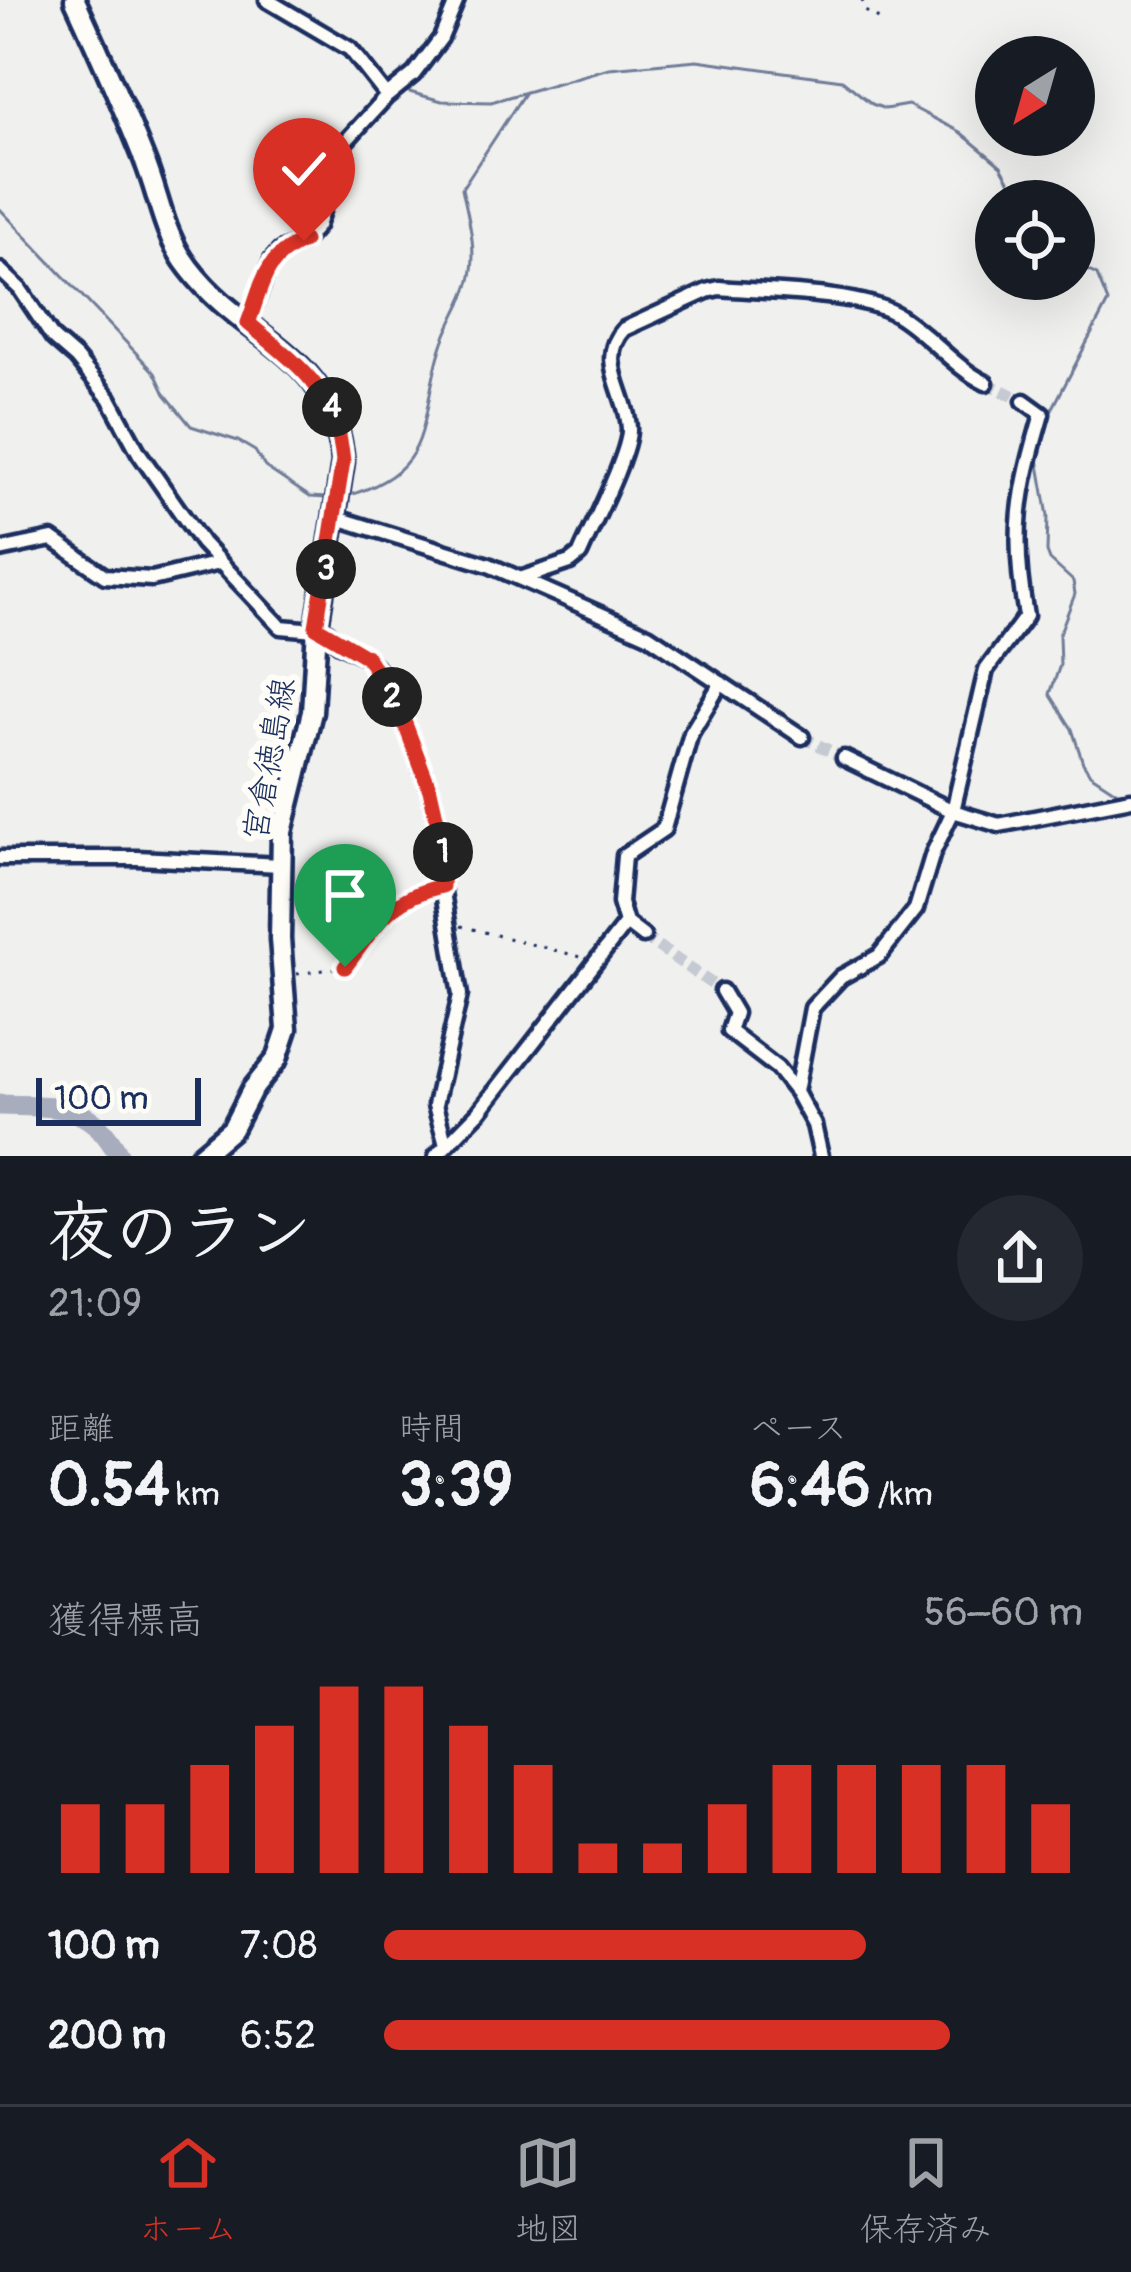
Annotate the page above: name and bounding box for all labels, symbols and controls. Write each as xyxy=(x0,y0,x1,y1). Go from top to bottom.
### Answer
north arrow xyxy=(975,36,1095,156)
map controls xyxy=(975,36,1095,300)
pin xyxy=(253,118,355,241)
icon: check xyxy=(271,136,337,202)
button: locate xyxy=(975,180,1095,300)
pin: 4 xyxy=(302,377,362,437)
text: 4 xyxy=(322,386,342,427)
pin: 3 xyxy=(296,539,356,599)
text: 3 xyxy=(317,548,335,589)
pin: 2 xyxy=(362,667,422,727)
street label: 宮倉徳島線 xyxy=(235,674,304,844)
text: 2 xyxy=(383,676,401,717)
pin: 1 xyxy=(413,822,473,882)
text: 1 xyxy=(437,831,449,872)
pin xyxy=(294,844,396,967)
icon: arrive xyxy=(312,862,378,928)
scale bar xyxy=(36,1072,201,1125)
text: 100 m xyxy=(54,1078,148,1119)
text: 夜のラン xyxy=(48,1192,312,1275)
button: share xyxy=(957,1195,1083,1321)
text: 21:09 xyxy=(48,1279,142,1328)
text: 距離 xyxy=(48,1408,114,1449)
text: 時間 xyxy=(399,1408,465,1449)
text: ペース xyxy=(750,1408,847,1449)
text: 0.54 xyxy=(48,1449,169,1524)
text: 3:39 xyxy=(399,1449,513,1524)
text: 6:46 xyxy=(750,1449,871,1524)
text: km xyxy=(169,1474,220,1515)
text: /km xyxy=(871,1474,933,1515)
text: 56–60 m xyxy=(924,1588,1083,1637)
text: 獲得標高 xyxy=(48,1596,204,1645)
text: 100 m xyxy=(48,1921,160,1970)
text: 7:08 xyxy=(240,1921,317,1970)
text: 200 m xyxy=(48,2011,166,2060)
text: 6:52 xyxy=(240,2011,316,2060)
tab: ホーム xyxy=(139,2130,237,2250)
tab: 地図 xyxy=(515,2130,581,2250)
tab: 保存済み xyxy=(860,2130,992,2250)

